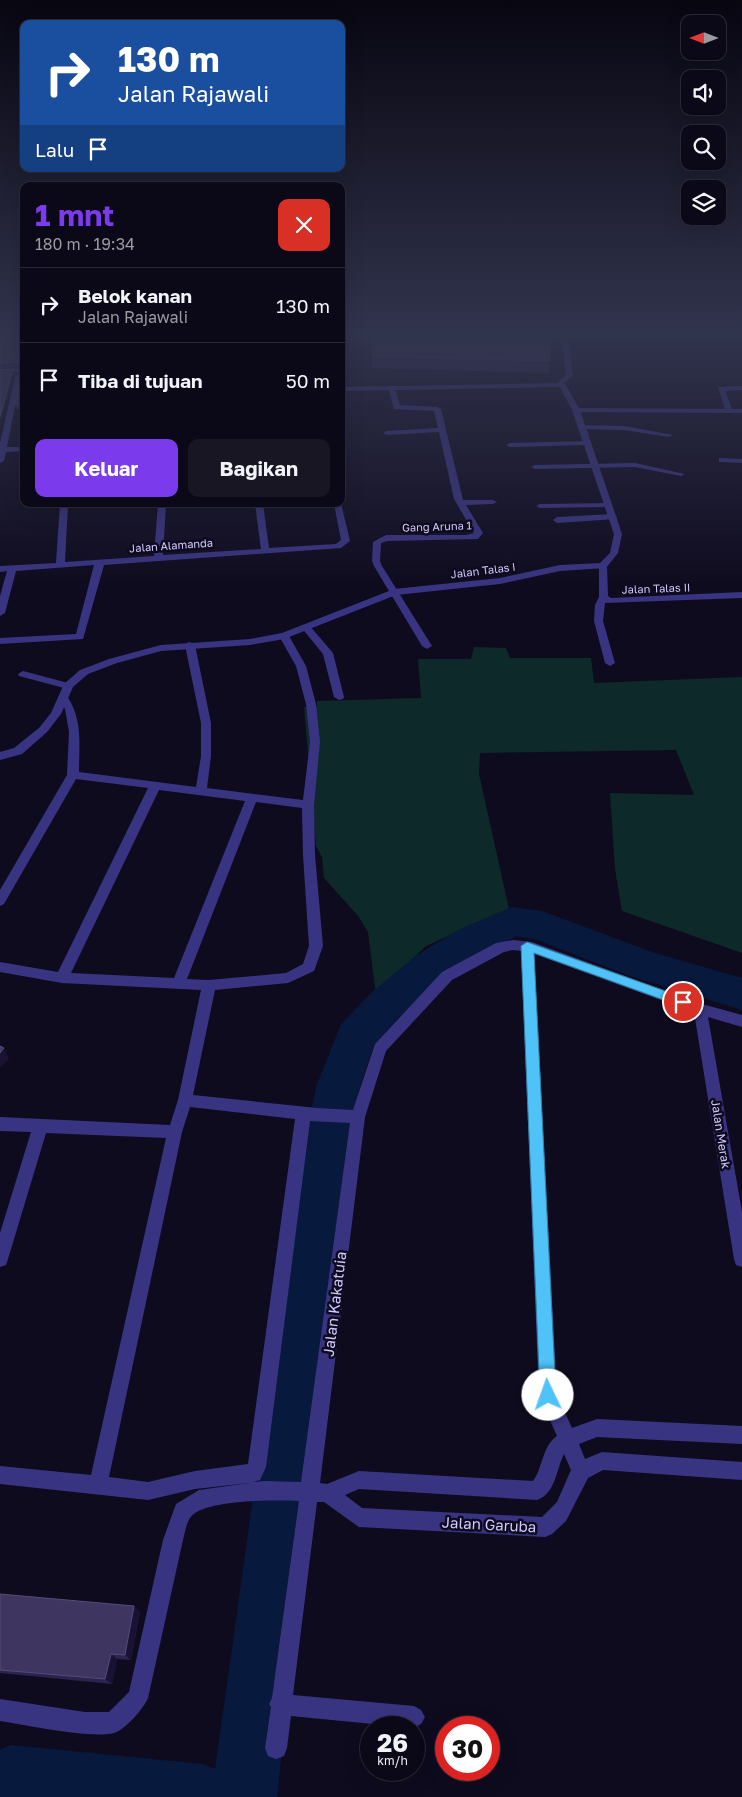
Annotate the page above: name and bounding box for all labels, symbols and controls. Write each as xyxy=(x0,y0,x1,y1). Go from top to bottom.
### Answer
north arrow xyxy=(681,15,726,60)
map controls xyxy=(681,15,726,225)
text: 130 m xyxy=(118,38,220,80)
icon: right xyxy=(35,40,100,105)
button: sound xyxy=(681,70,726,115)
text: Jalan Rajawali xyxy=(118,80,269,107)
button: search xyxy=(681,125,726,170)
icon: arrive xyxy=(84,135,112,163)
text: Lalu xyxy=(35,138,74,161)
button: layers xyxy=(681,180,726,225)
text: 1 mnt xyxy=(35,197,114,233)
button: close xyxy=(278,199,330,251)
text: 180 m · 19:34 xyxy=(35,234,135,254)
text: Belok kanan xyxy=(78,284,192,307)
icon: right xyxy=(35,291,63,319)
text: 130 m xyxy=(276,294,330,317)
text: Jalan Rajawali xyxy=(78,307,188,327)
icon: arrive xyxy=(35,366,63,394)
text: Tiba di tujuan xyxy=(78,369,203,392)
text: 50 m xyxy=(286,369,330,392)
button: Keluar xyxy=(35,439,178,497)
button: Bagikan xyxy=(188,439,330,497)
street label: Gang Aruna 1 xyxy=(402,518,472,534)
street label: Jalan Alamanda xyxy=(129,536,213,554)
street label: Jalan Talas I xyxy=(450,560,516,580)
street label: Jalan Talas II xyxy=(621,580,691,596)
pin xyxy=(662,981,704,1023)
icon: arrive xyxy=(669,988,697,1016)
street label: Jalan Merak xyxy=(708,1098,734,1170)
street label: Jalan Kakatuia xyxy=(319,1250,349,1358)
position arrow xyxy=(521,1368,573,1420)
street label: Jalan Garuba xyxy=(441,1513,537,1535)
speed limit sign: 30 xyxy=(435,1716,500,1781)
text: 26 xyxy=(377,1727,408,1758)
text: km/h xyxy=(377,1753,408,1768)

